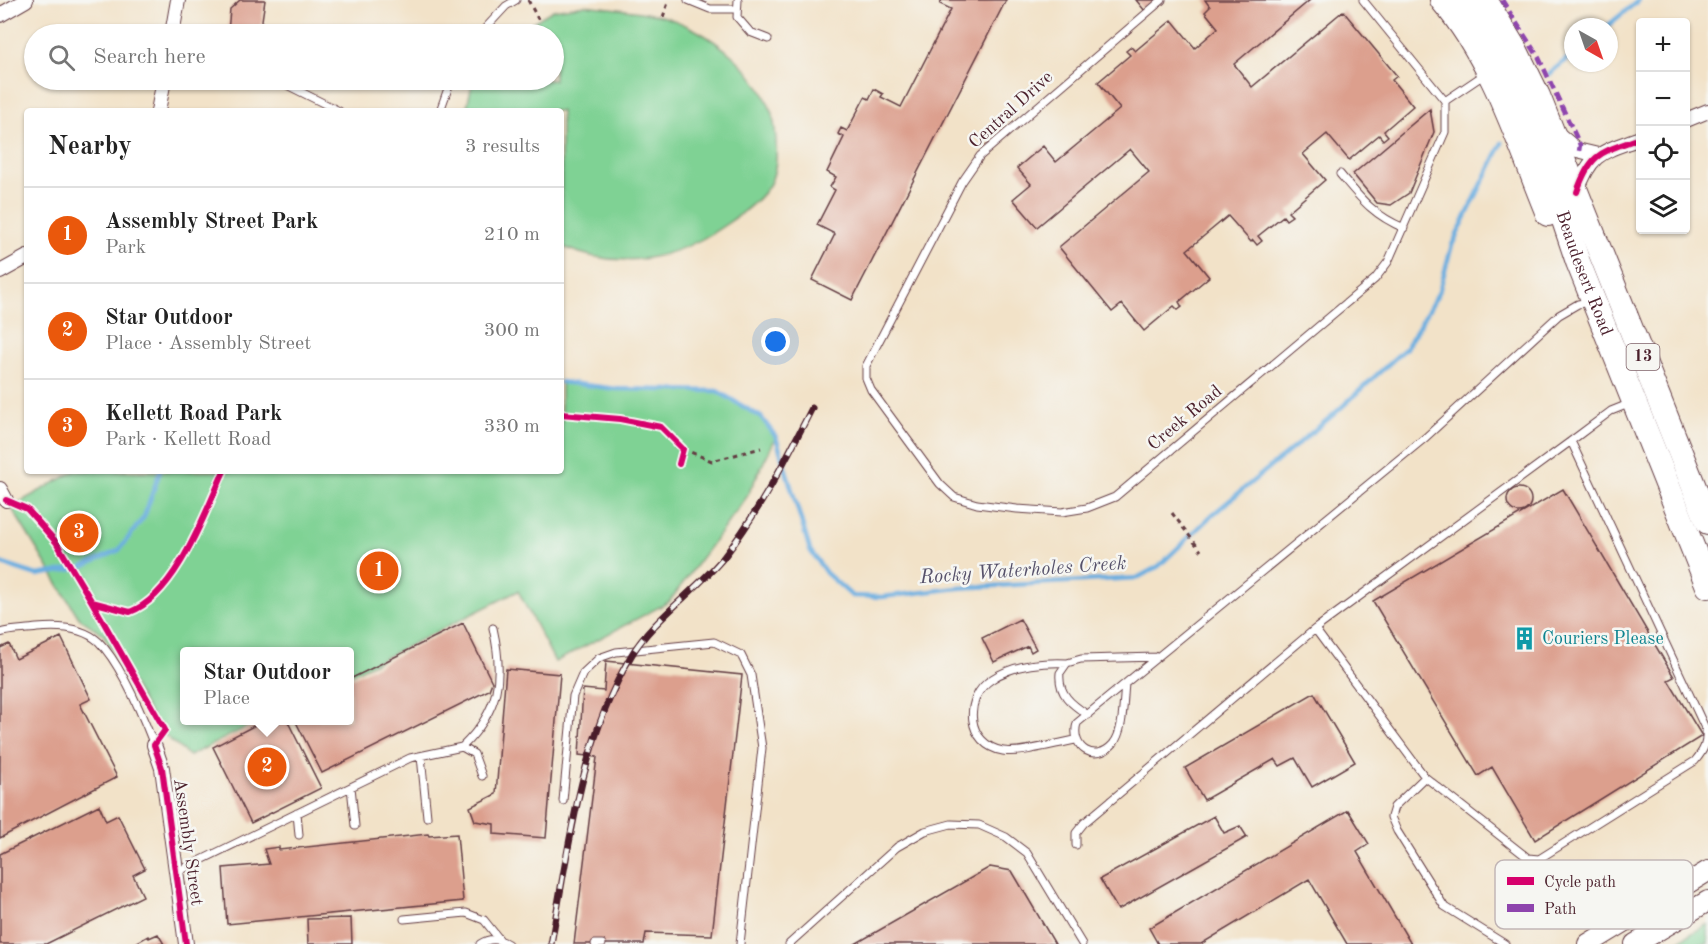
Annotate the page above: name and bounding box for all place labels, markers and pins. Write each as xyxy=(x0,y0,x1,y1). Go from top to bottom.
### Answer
pin: 3 xyxy=(60,510,98,556)
pin: 1 xyxy=(360,548,398,594)
building icon: Couriers Please xyxy=(1511,626,1537,652)
place label: Couriers Please xyxy=(1542,630,1664,648)
pin: 2 xyxy=(248,744,286,789)

